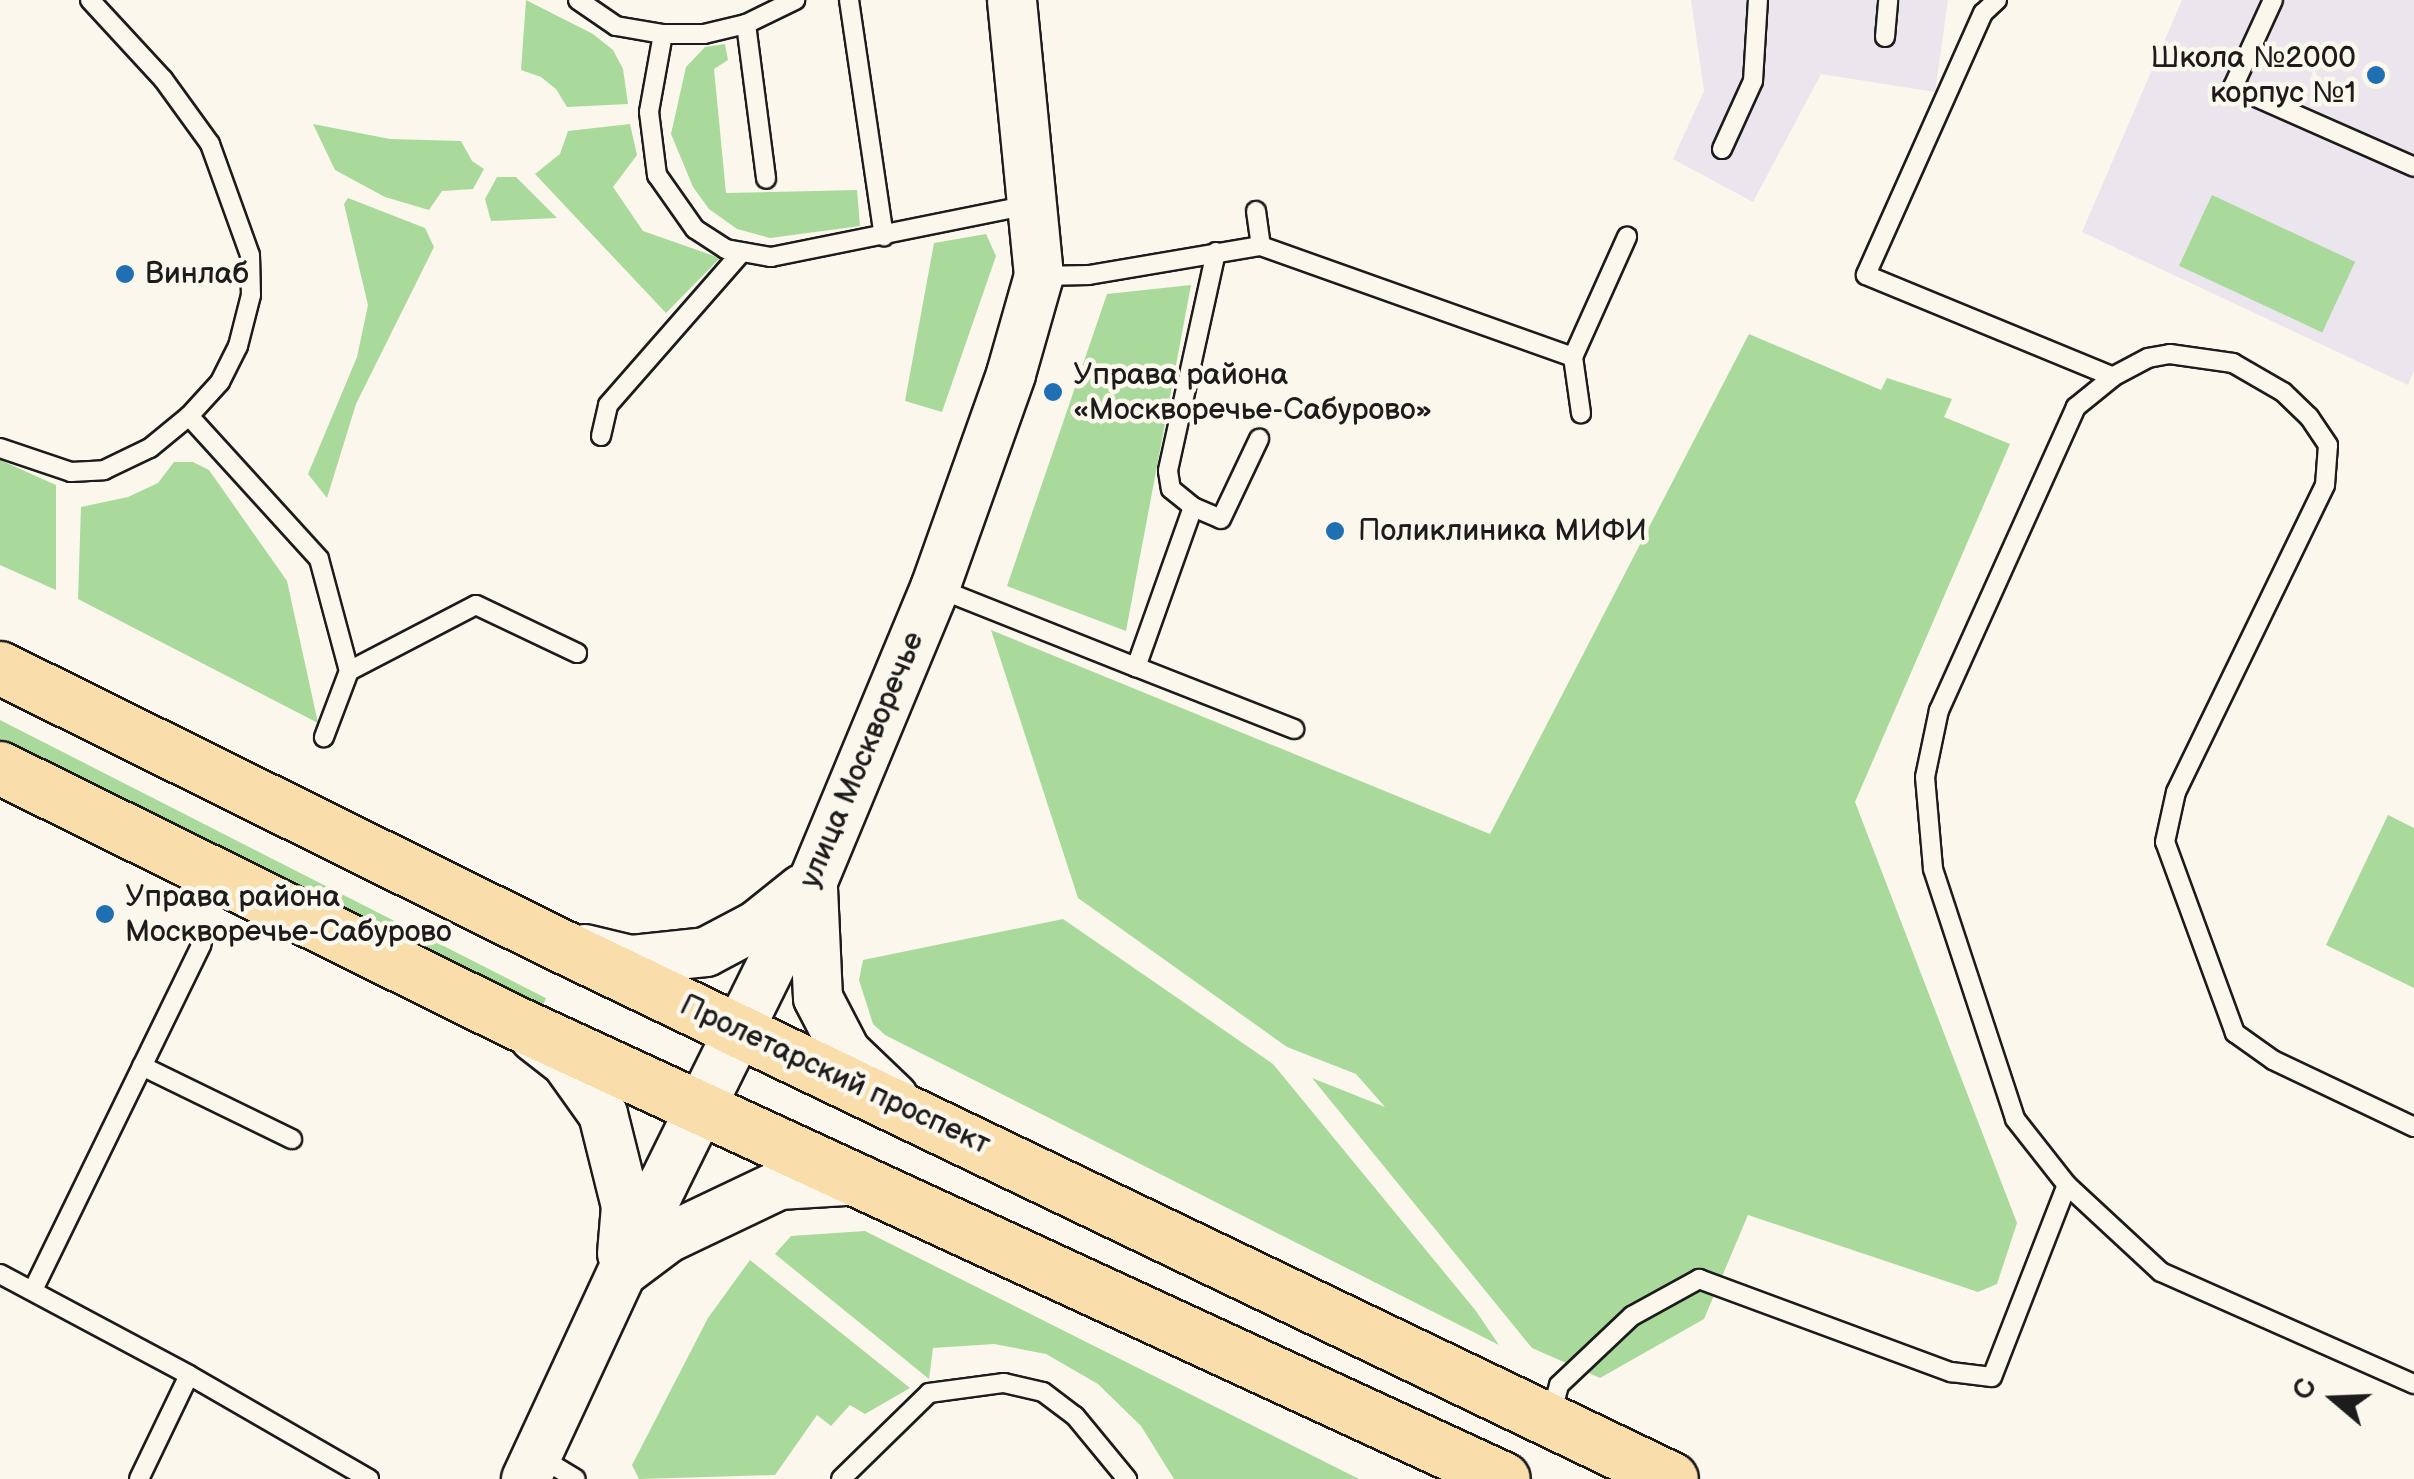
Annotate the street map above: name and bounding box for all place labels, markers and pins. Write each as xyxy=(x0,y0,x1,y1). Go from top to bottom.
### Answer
place label: Школа №2000 корпус №1 xyxy=(2150,40,2356,110)
marker: Школа №2000 корпус №1 xyxy=(2365,64,2387,86)
place label: Винлаб xyxy=(145,256,249,292)
marker: Винлаб xyxy=(114,263,136,285)
place label: Управа района «Москворечье-Сабурово» xyxy=(1073,357,1432,428)
marker: Управа района «Москворечье-Сабурово» xyxy=(1042,381,1064,403)
place label: Поликлиника МИФИ xyxy=(1358,513,1647,549)
marker: Поликлиника МИФИ xyxy=(1322,518,1348,544)
place label: Управа района Москворечье-Сабурово xyxy=(125,879,452,950)
marker: Управа района Москворечье-Сабурово xyxy=(94,903,116,925)

